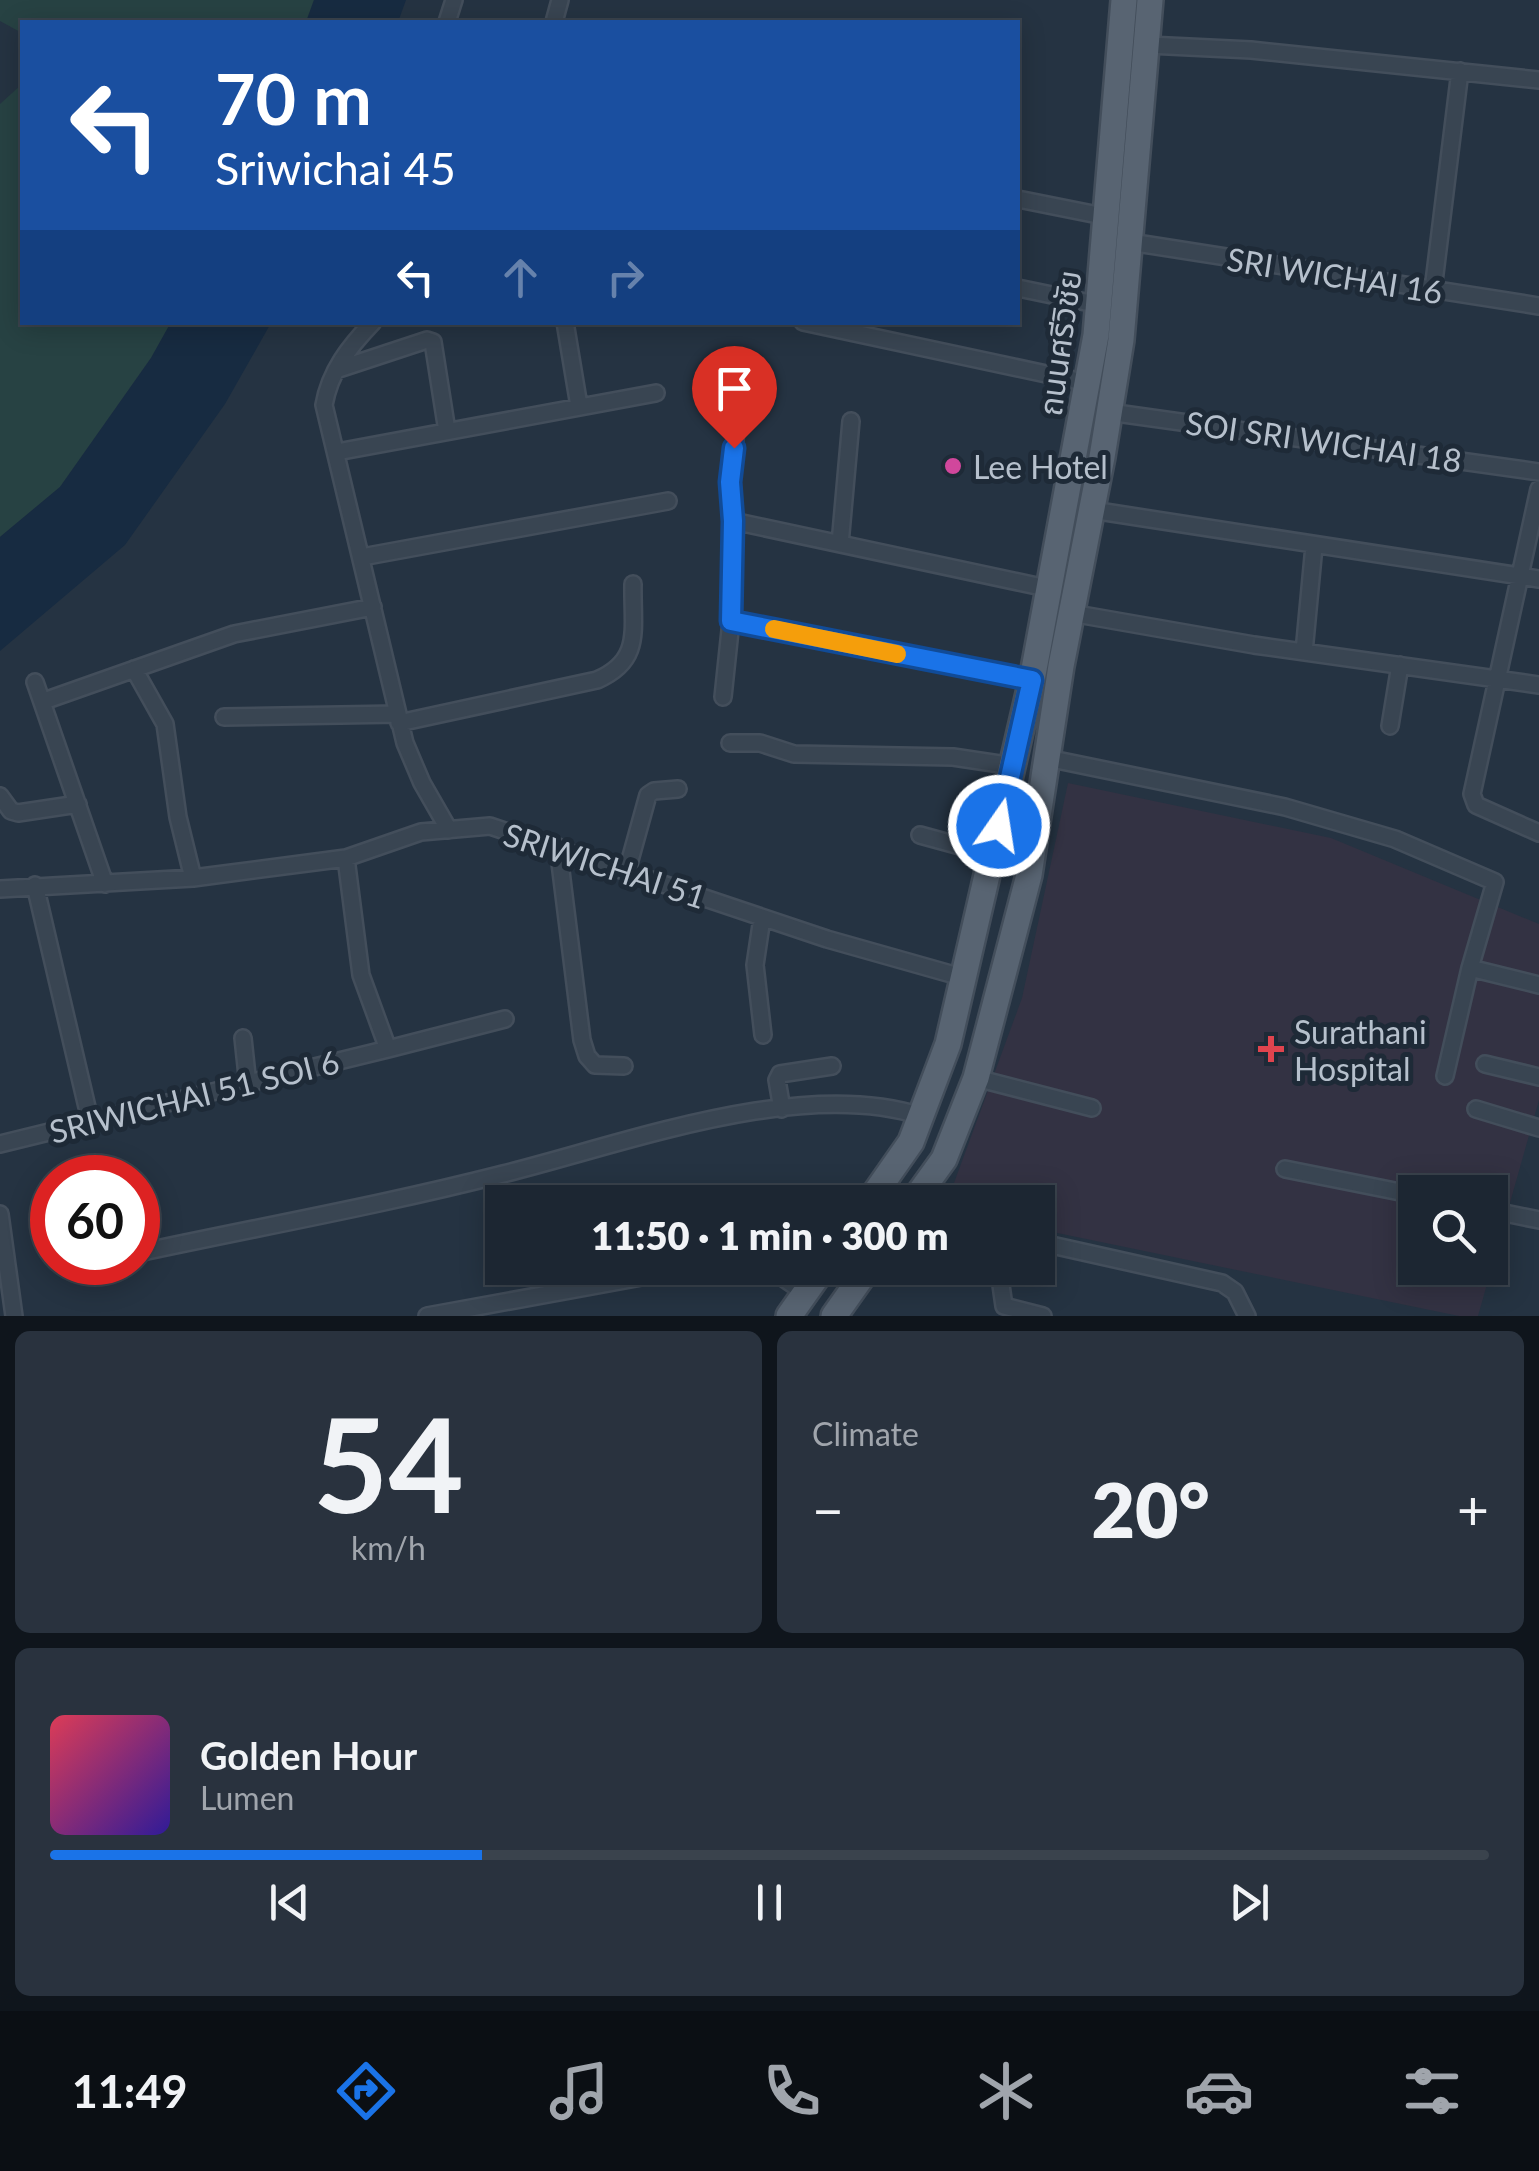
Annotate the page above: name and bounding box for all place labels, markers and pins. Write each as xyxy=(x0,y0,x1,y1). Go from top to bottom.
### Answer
pin xyxy=(692,346,777,449)
place label: Lee Hotel xyxy=(973,447,1108,486)
marker: Lee Hotel xyxy=(942,455,964,477)
place label: Surathani Hospital xyxy=(1294,1012,1427,1088)
marker: Surathani Hospital xyxy=(1258,1036,1284,1062)

